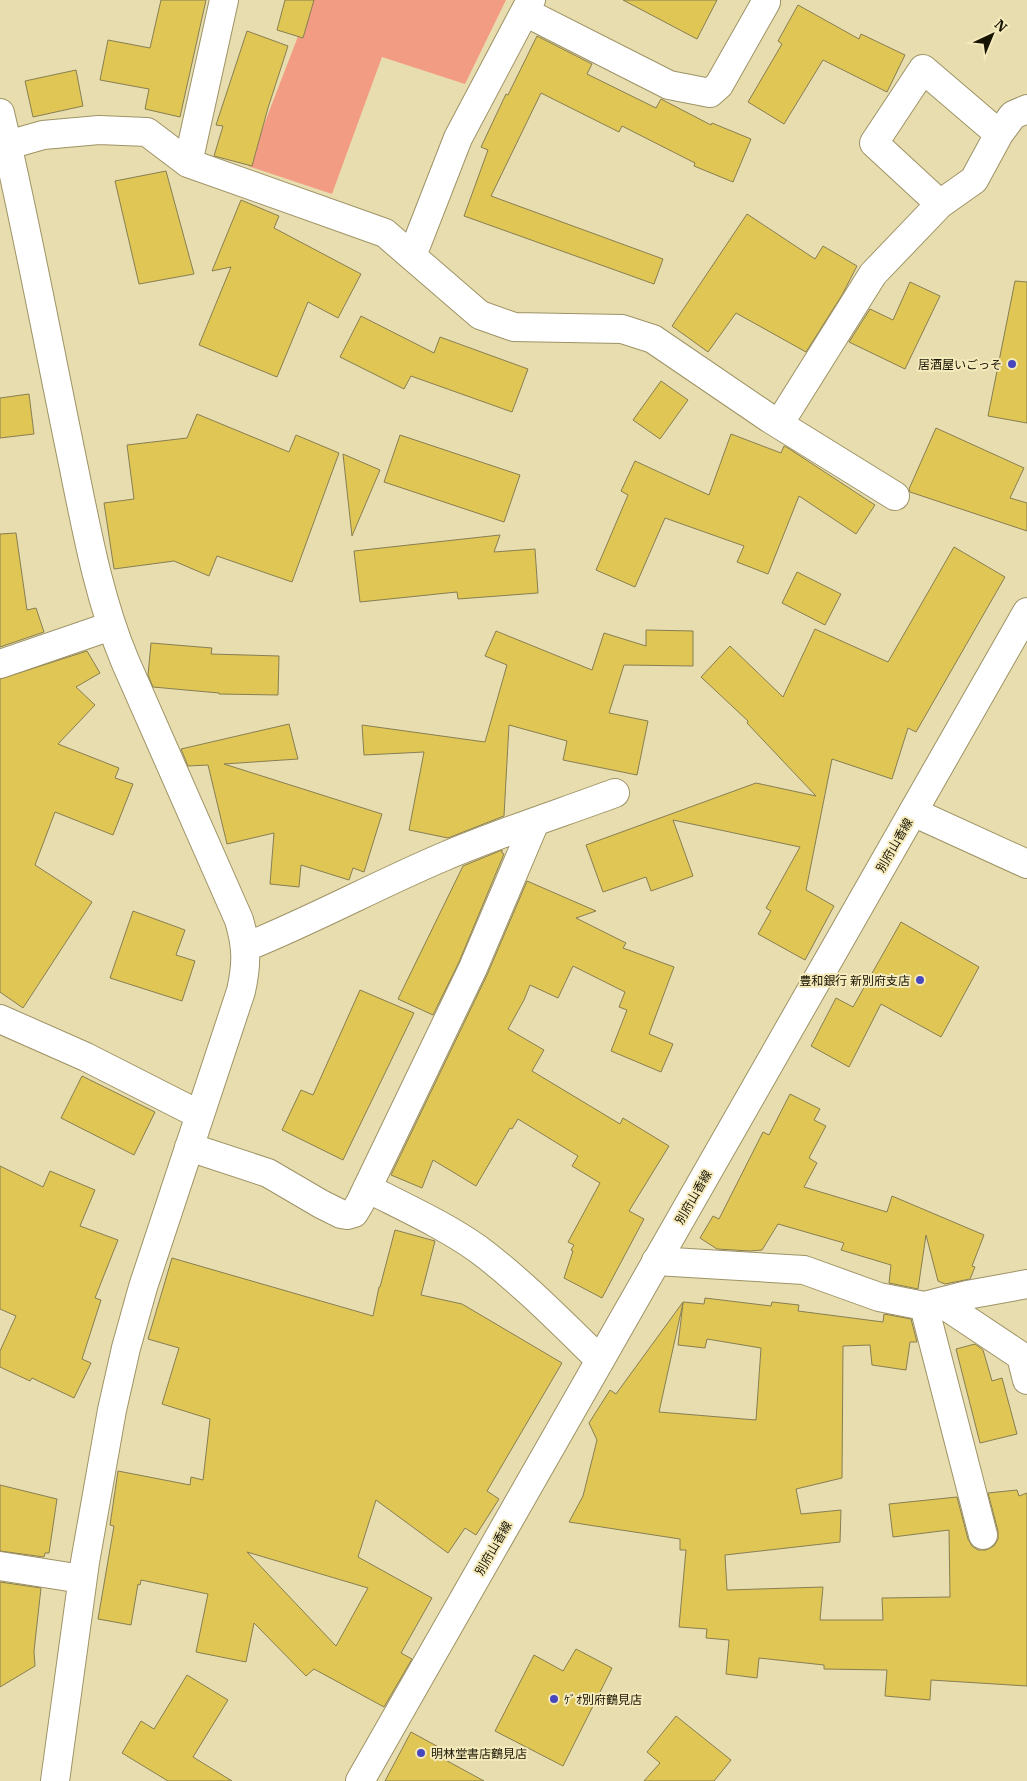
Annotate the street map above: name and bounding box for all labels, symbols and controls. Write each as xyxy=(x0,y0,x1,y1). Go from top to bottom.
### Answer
north arrow xyxy=(967,10,1017,60)
text: N xyxy=(991,15,1011,36)
place label: 居酒屋いごっそ xyxy=(918,357,1002,372)
marker: 居酒屋いごっそ xyxy=(1006,358,1018,370)
street label: 別府山香線 xyxy=(873,815,915,875)
place label: 豊和銀行 新別府支店 xyxy=(799,973,910,988)
marker: 豊和銀行 新別府支店 xyxy=(914,974,926,986)
street label: 別府山香線 xyxy=(672,1167,714,1227)
street label: 別府山香線 xyxy=(472,1518,514,1578)
place label: ｹﾞｵ別府鶴見店 xyxy=(564,1692,642,1707)
marker: ｹﾞｵ別府鶴見店 xyxy=(548,1693,560,1705)
place label: 明林堂書店鶴見店 xyxy=(431,1746,527,1761)
marker: 明林堂書店鶴見店 xyxy=(415,1747,427,1759)

